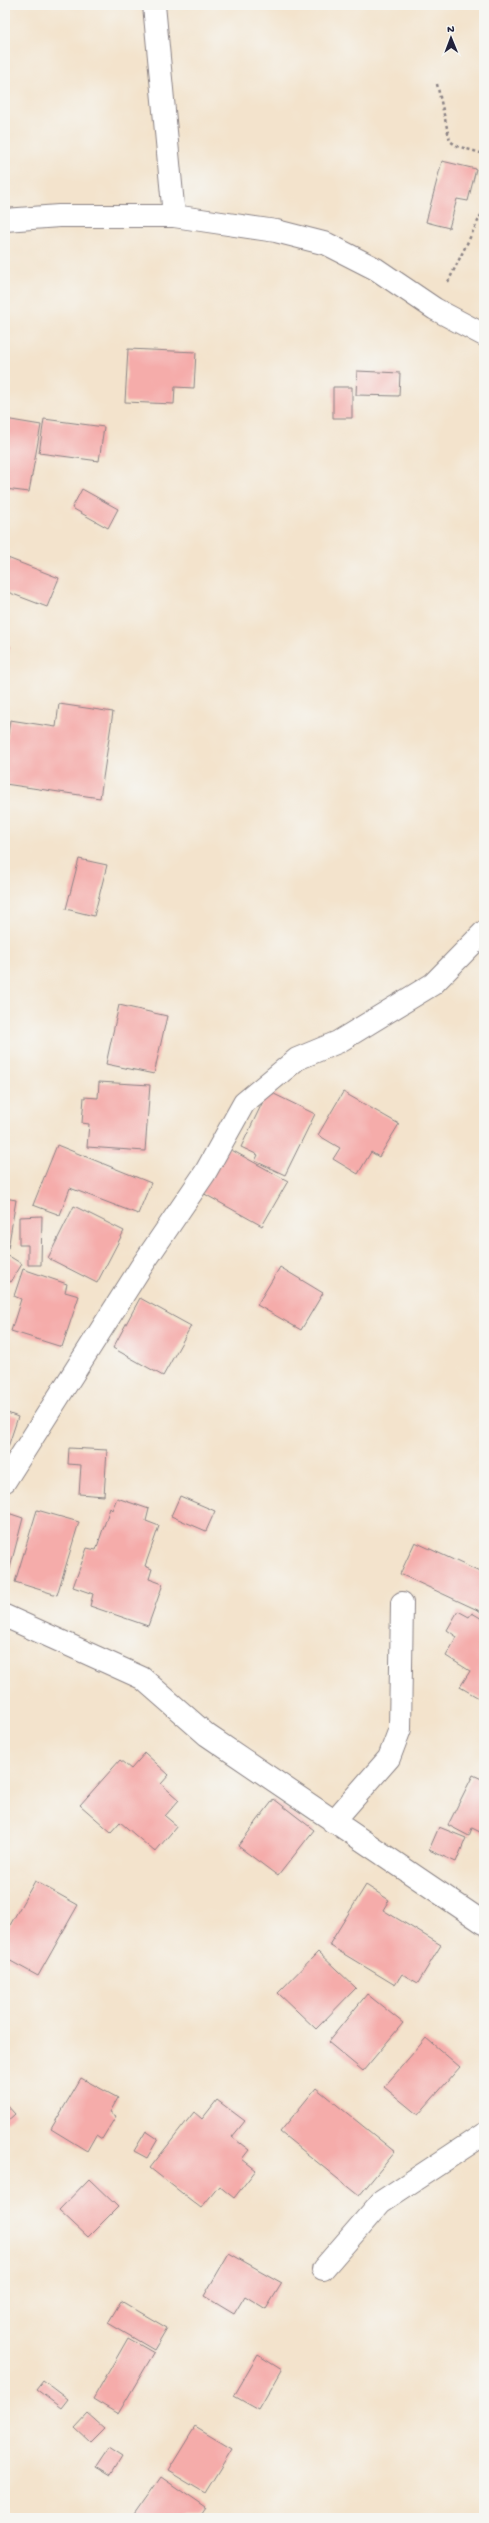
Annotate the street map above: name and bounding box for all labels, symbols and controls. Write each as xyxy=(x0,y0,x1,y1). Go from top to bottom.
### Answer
north arrow xyxy=(431,18,471,58)
text: N xyxy=(447,24,455,36)

